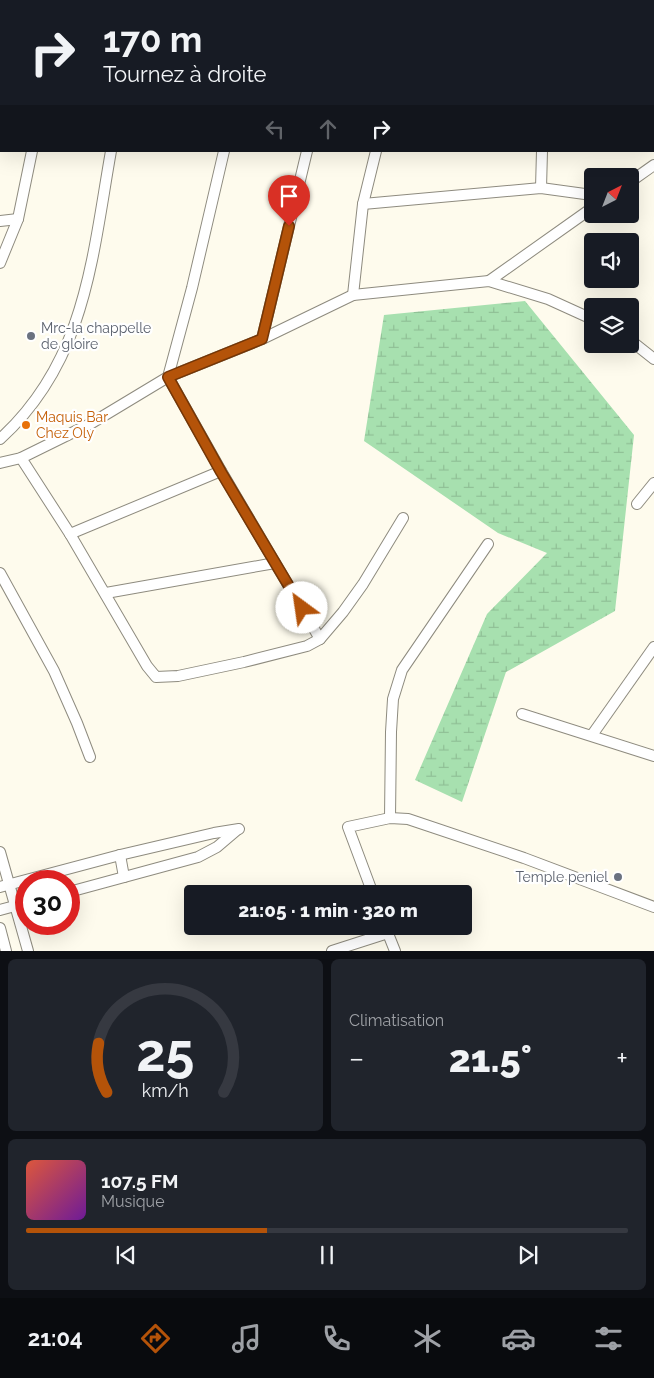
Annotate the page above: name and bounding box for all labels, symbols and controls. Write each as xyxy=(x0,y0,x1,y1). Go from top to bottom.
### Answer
text: 170 m xyxy=(103,19,202,60)
icon: right xyxy=(20,20,85,85)
text: Tournez à droite xyxy=(103,61,267,87)
icon: left xyxy=(261,115,289,143)
icon: ahead xyxy=(314,115,342,143)
icon: right xyxy=(367,115,395,143)
north arrow xyxy=(584,168,639,222)
map controls xyxy=(584,168,639,353)
pin xyxy=(268,175,310,226)
icon: arrive xyxy=(275,182,303,210)
button: sound xyxy=(584,233,639,288)
button: layers xyxy=(584,298,639,353)
place label: Mrc-la chappelle de gloire xyxy=(41,320,151,352)
marker: Mrc-la chappelle de gloire xyxy=(25,330,37,342)
place label: Maquis Bar Chez Oly xyxy=(36,409,108,441)
marker: Maquis Bar Chez Oly xyxy=(20,419,32,431)
position arrow xyxy=(275,581,327,633)
place label: Temple peniel xyxy=(516,869,608,885)
speed limit sign: 30 xyxy=(15,870,80,935)
marker: Temple peniel xyxy=(612,871,624,883)
text: 21:05 · 1 min · 320 m xyxy=(238,899,418,921)
text: Climatisation xyxy=(349,1011,444,1030)
text: 25 xyxy=(136,1022,195,1083)
text: 21.5° xyxy=(449,1036,532,1081)
text: − xyxy=(349,1042,364,1075)
text: + xyxy=(616,1042,628,1075)
text: km/h xyxy=(142,1080,189,1101)
text: 107.5 FM xyxy=(101,1170,178,1192)
text: Musique xyxy=(101,1192,165,1211)
icon: previous xyxy=(112,1241,140,1269)
icon: pause xyxy=(313,1241,341,1269)
icon: next xyxy=(514,1241,542,1269)
icon: directions xyxy=(138,1321,173,1356)
icon: music xyxy=(229,1321,264,1356)
icon: phone xyxy=(319,1321,354,1356)
icon: climate xyxy=(410,1321,445,1356)
icon: car xyxy=(501,1321,536,1356)
icon: filters xyxy=(591,1321,626,1356)
text: 21:04 xyxy=(28,1325,83,1351)

